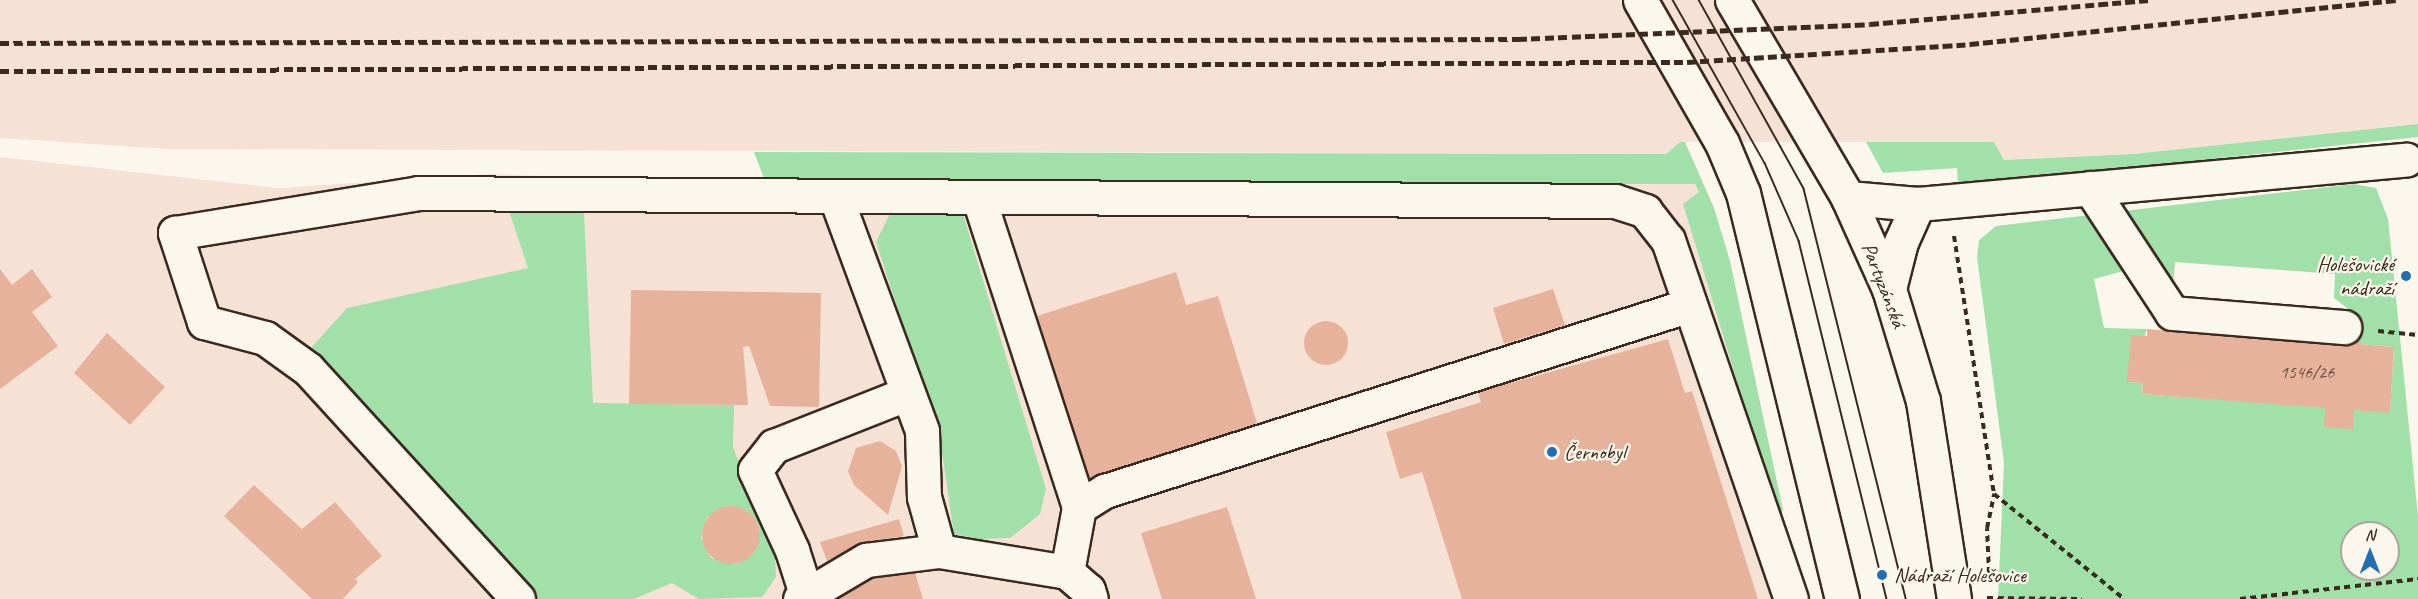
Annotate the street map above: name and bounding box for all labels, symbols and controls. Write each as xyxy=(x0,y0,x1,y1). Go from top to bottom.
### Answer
street label: Partyzánská xyxy=(1856,239,1912,331)
place label: Holešovické nádraží xyxy=(2317,251,2394,301)
marker: Holešovické nádraží xyxy=(2399,269,2413,283)
house number: 1546/26 xyxy=(2280,361,2334,383)
place label: Černobyl xyxy=(1564,439,1625,465)
marker: Černobyl xyxy=(1545,445,1559,459)
north arrow xyxy=(2340,521,2400,581)
text: N xyxy=(2365,525,2375,545)
place label: Nádraží Holešovice xyxy=(1894,562,2026,588)
marker: Nádraží Holešovice xyxy=(1875,568,1889,582)

